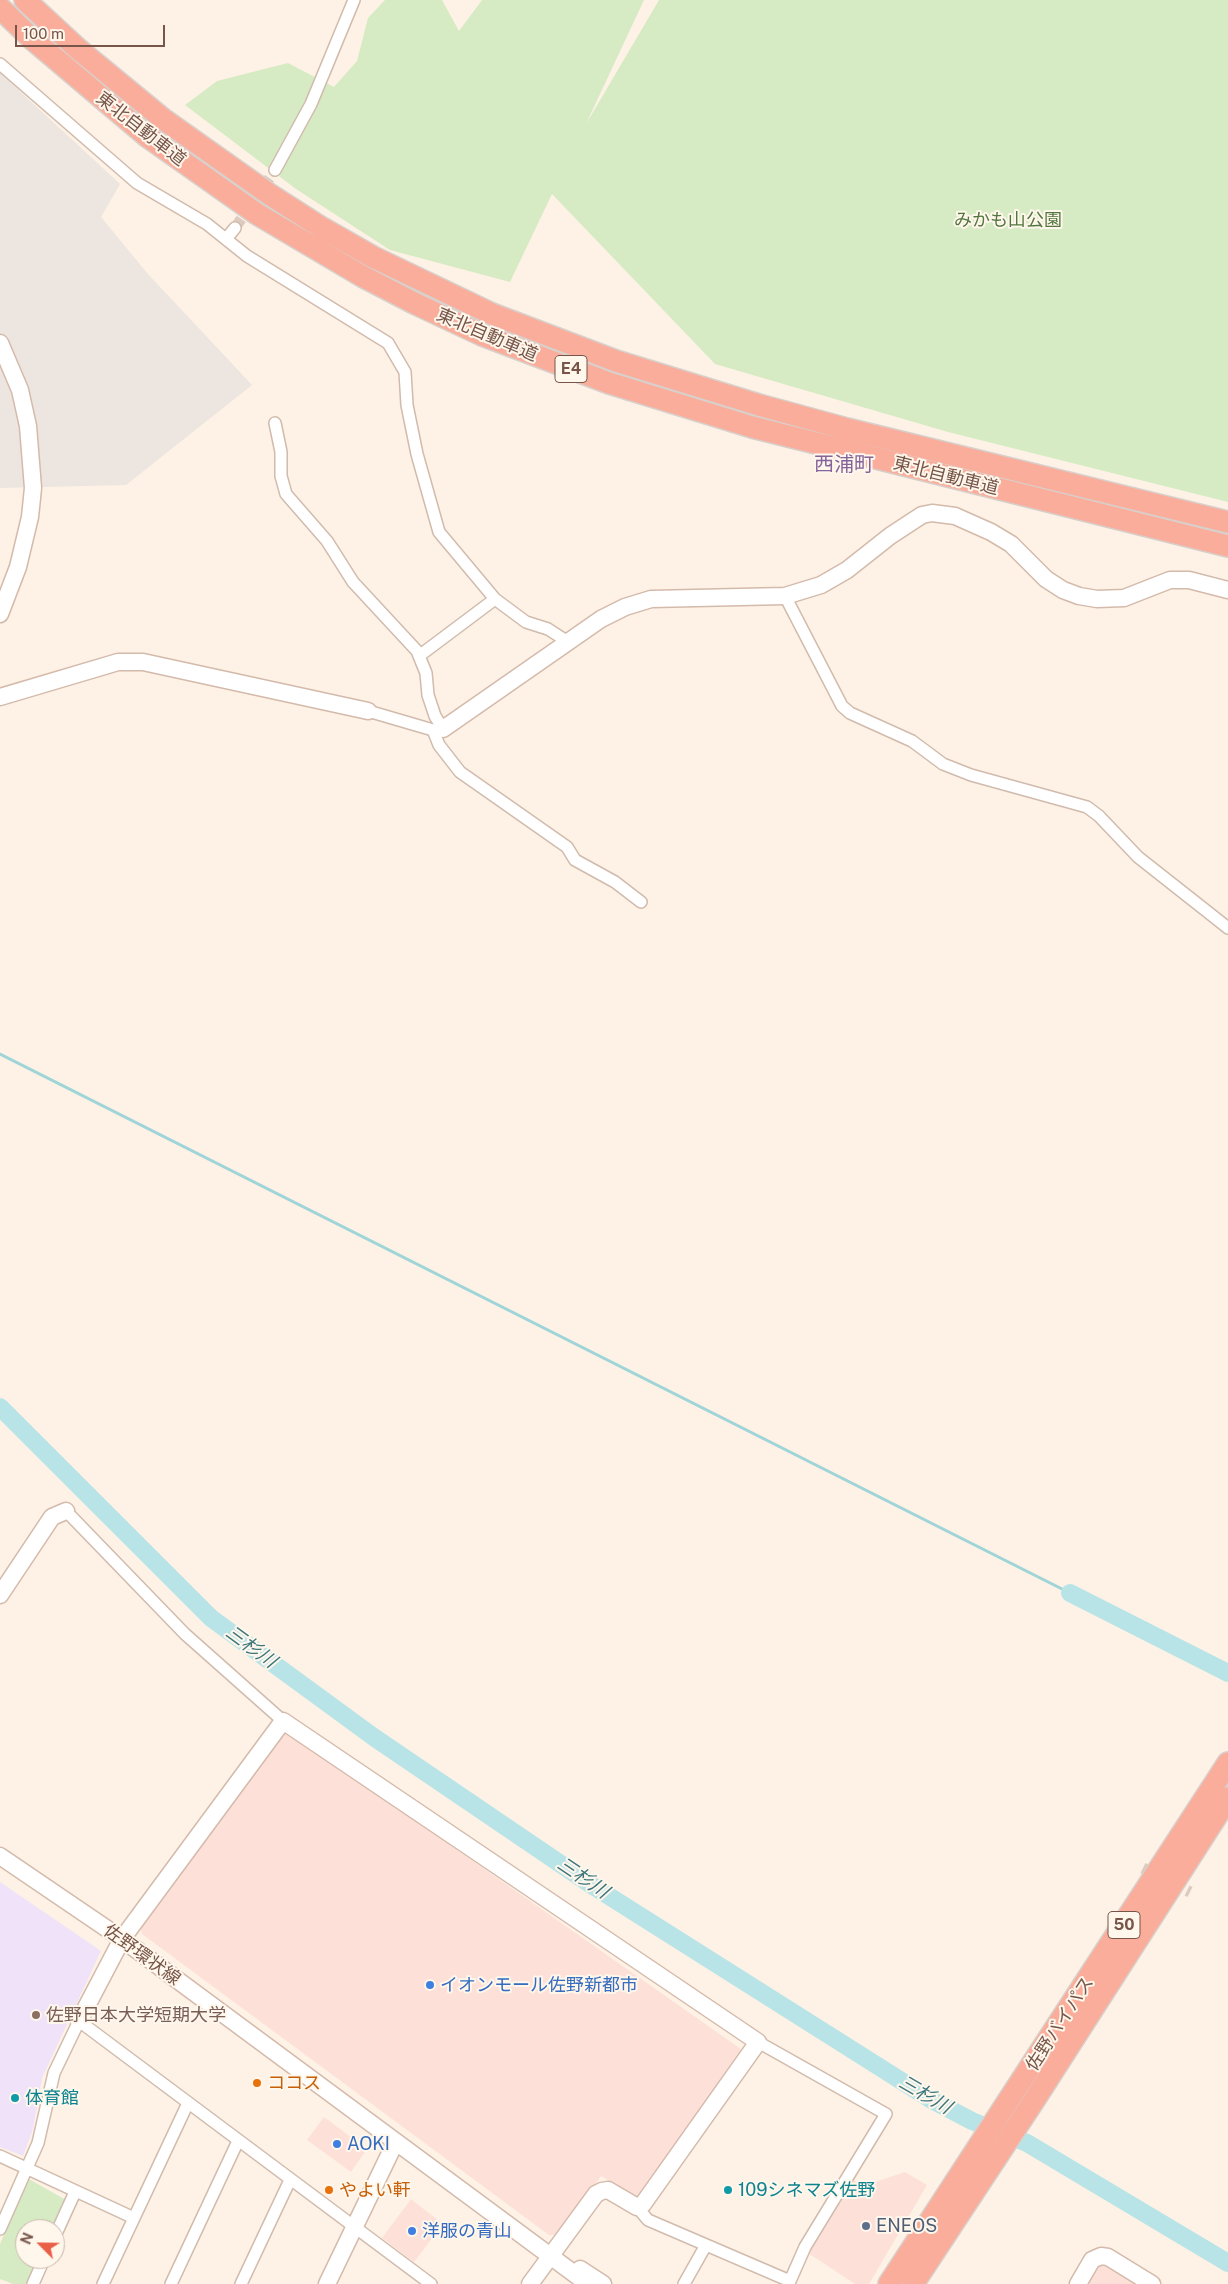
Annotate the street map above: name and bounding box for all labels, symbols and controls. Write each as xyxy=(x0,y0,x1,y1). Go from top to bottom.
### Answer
scale bar xyxy=(18,15,168,47)
text: 100 m xyxy=(23,25,64,42)
street label: 東北自動車道 xyxy=(92,87,190,171)
park label: みかも山公園 xyxy=(954,209,1062,231)
street label: 東北自動車道 xyxy=(433,304,541,366)
road number: E4 xyxy=(555,356,587,382)
street label: 東北自動車道 xyxy=(891,452,1001,500)
district label: 西浦町 xyxy=(814,453,874,477)
water label: 三杉川 xyxy=(221,1621,281,1673)
water label: 三杉川 xyxy=(553,1853,613,1903)
road number: 50 xyxy=(1108,1912,1140,1938)
street label: 佐野環状線 xyxy=(99,1920,185,1990)
street label: 佐野バイパス xyxy=(1022,1973,1098,2075)
place label: イオンモール佐野新都市 xyxy=(440,1974,638,1996)
marker: イオンモール佐野新都市 xyxy=(424,1979,436,1991)
place label: 佐野日本大学短期大学 xyxy=(46,2004,226,2026)
marker: 佐野日本大学短期大学 xyxy=(30,2009,42,2021)
water label: 三杉川 xyxy=(895,2071,955,2119)
place label: ココス xyxy=(267,2072,321,2094)
marker: ココス xyxy=(251,2077,263,2089)
place label: 体育館 xyxy=(25,2087,79,2109)
marker: 体育館 xyxy=(9,2092,21,2104)
place label: AOKI xyxy=(347,2133,390,2155)
marker: AOKI xyxy=(331,2138,343,2150)
place label: やよい軒 xyxy=(339,2179,411,2201)
place label: 109シネマズ佐野 xyxy=(738,2179,875,2201)
marker: やよい軒 xyxy=(323,2184,335,2196)
marker: 109シネマズ佐野 xyxy=(722,2184,734,2196)
place label: ENEOS xyxy=(876,2215,937,2237)
north arrow xyxy=(15,2219,65,2269)
place label: 洋服の青山 xyxy=(422,2220,512,2242)
marker: ENEOS xyxy=(860,2220,872,2232)
marker: 洋服の青山 xyxy=(406,2225,418,2237)
text: N xyxy=(18,2230,37,2247)

